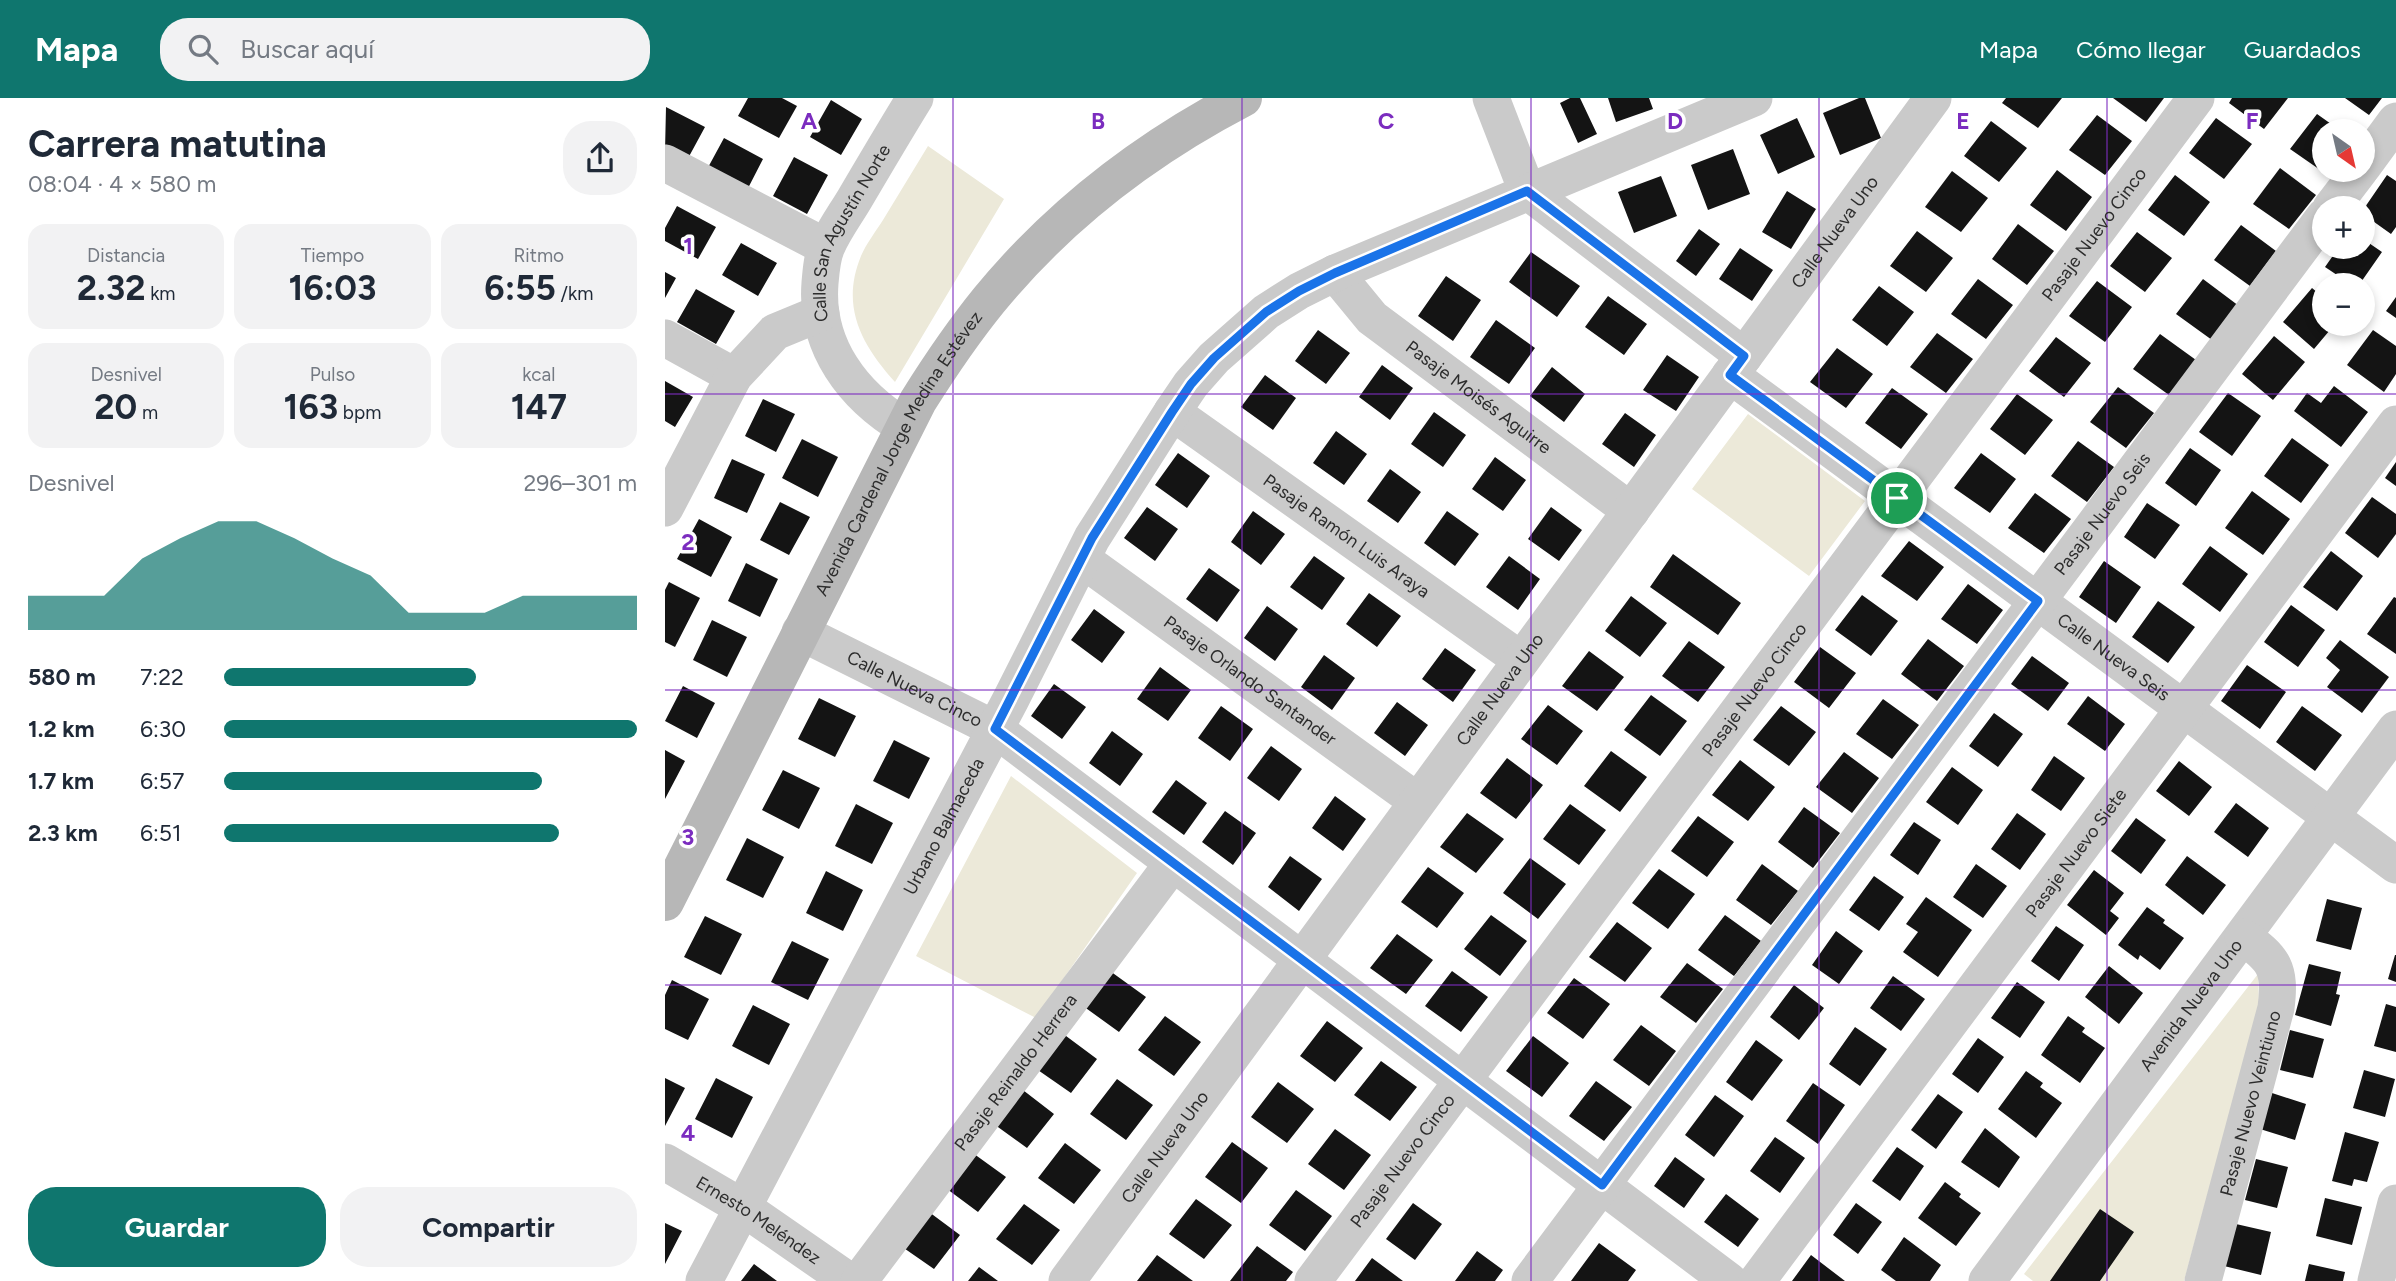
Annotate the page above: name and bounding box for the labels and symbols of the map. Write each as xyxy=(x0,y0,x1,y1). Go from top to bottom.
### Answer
text: A xyxy=(801,107,818,135)
text: B xyxy=(1091,107,1105,135)
text: C xyxy=(1378,107,1395,135)
text: D xyxy=(1667,107,1683,135)
text: E xyxy=(1956,107,1970,135)
text: F xyxy=(2246,107,2259,135)
north arrow xyxy=(2312,119,2375,182)
street label: Calle San Agustín Norte xyxy=(809,140,895,324)
street label: Pasaje Nuevo Cinco xyxy=(2037,163,2151,306)
street label: Calle Nueva Uno xyxy=(1786,171,1883,293)
text: 1 xyxy=(683,232,693,260)
street label: Avenida Cardenal Jorge Medina Estévez xyxy=(810,307,987,600)
street label: Pasaje Moisés Aguirre xyxy=(1401,336,1556,459)
street label: Pasaje Nuevo Seis xyxy=(2050,448,2155,580)
pin xyxy=(1867,468,1927,528)
street label: Pasaje Ramón Luis Araya xyxy=(1259,469,1434,603)
text: 2 xyxy=(681,528,695,556)
street label: Calle Nueva Seis xyxy=(2053,608,2174,706)
street label: Pasaje Orlando Santander xyxy=(1159,611,1341,750)
street label: Pasaje Nuevo Cinco xyxy=(1697,618,1811,761)
street label: Calle Nueva Uno xyxy=(1452,629,1548,750)
street label: Calle Nueva Cinco xyxy=(843,646,986,732)
street label: Urbano Balmaceda xyxy=(899,754,989,899)
street label: Pasaje Nuevo Siete xyxy=(2021,784,2132,922)
text: 3 xyxy=(682,823,694,851)
street label: Avenida Nueva Uno xyxy=(2135,935,2247,1076)
street label: Pasaje Reinaldo Herrera xyxy=(950,989,1082,1155)
street label: Pasaje Nuevo Veintiuno xyxy=(2215,1008,2286,1198)
street label: Calle Nueva Uno xyxy=(1117,1086,1214,1208)
street label: Pasaje Nuevo Cinco xyxy=(1346,1090,1460,1232)
text: 4 xyxy=(681,1119,695,1147)
street label: Ernesto Meléndez xyxy=(692,1171,825,1269)

